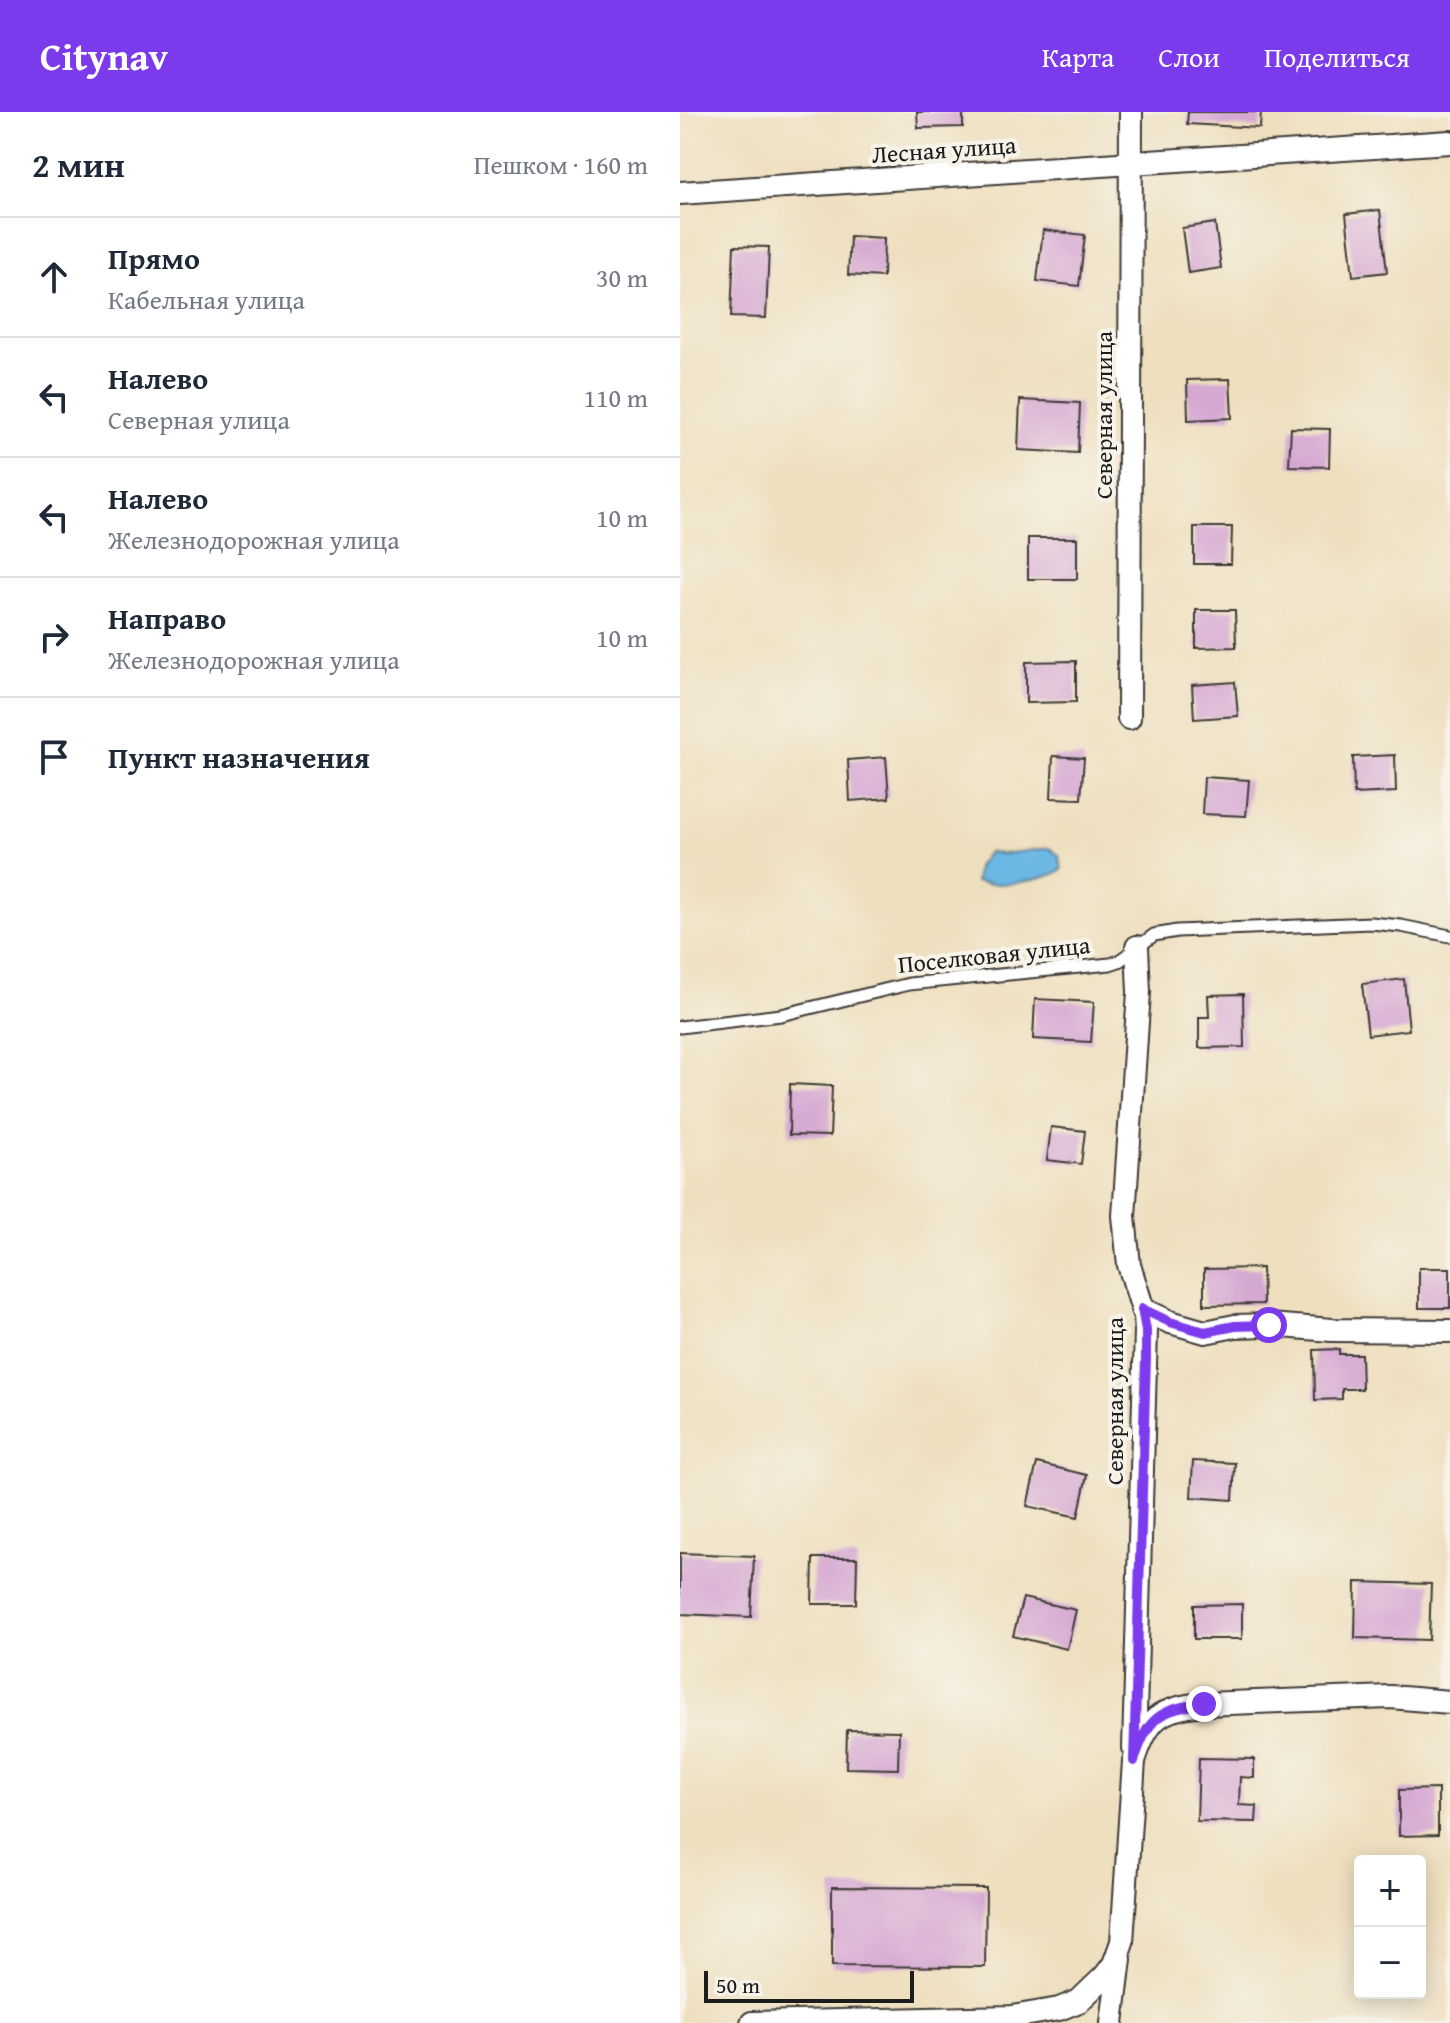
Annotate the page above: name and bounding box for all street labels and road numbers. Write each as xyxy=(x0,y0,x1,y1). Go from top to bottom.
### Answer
street label: Лесная улица xyxy=(871,127,1018,172)
street label: Северная улица xyxy=(1086,331,1121,499)
street label: Поселковая улица xyxy=(896,927,1092,982)
street label: Северная улица xyxy=(1097,1317,1132,1485)

